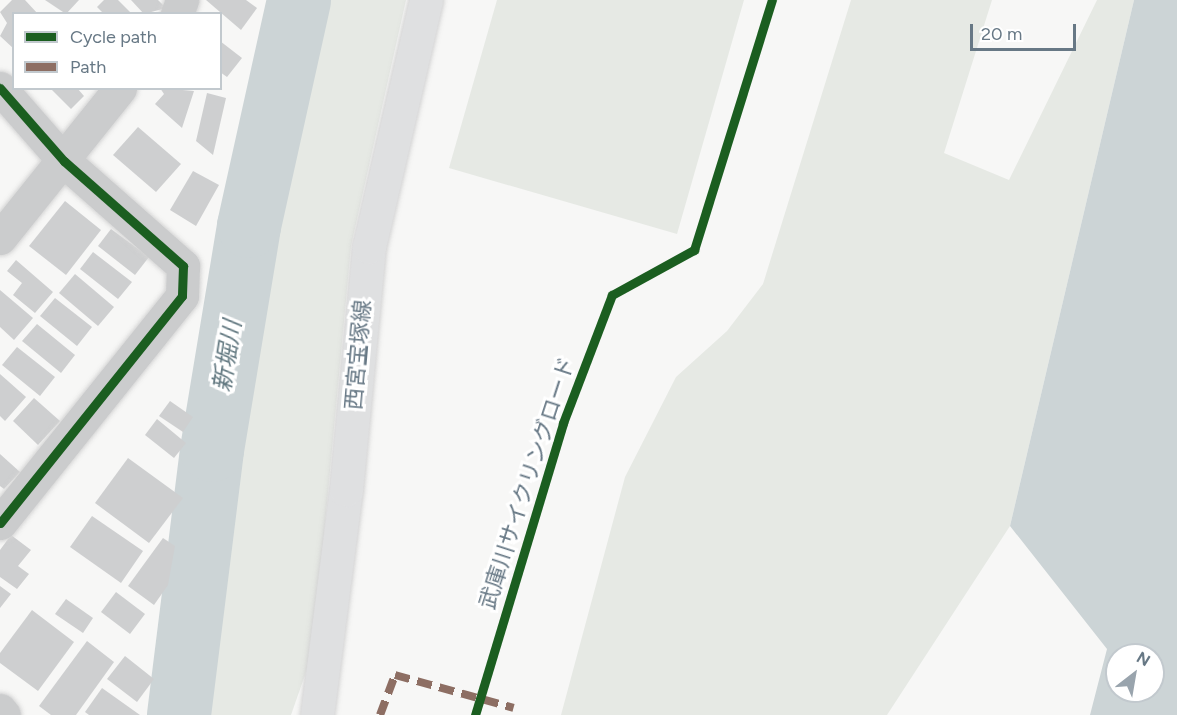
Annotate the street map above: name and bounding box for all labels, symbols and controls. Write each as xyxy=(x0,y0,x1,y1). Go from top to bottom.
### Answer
legend xyxy=(12,12,222,90)
scale bar xyxy=(973,12,1080,50)
text: 20 m xyxy=(981,23,1022,45)
text: Cycle path xyxy=(70,26,157,48)
text: Path xyxy=(70,56,106,78)
street label: 西宮宝塚線 xyxy=(340,299,376,411)
water label: 新堀川 xyxy=(207,318,247,394)
street label: 武庫川サイクリングロード xyxy=(474,353,580,613)
north arrow xyxy=(1105,643,1165,703)
text: N xyxy=(1133,648,1154,670)

